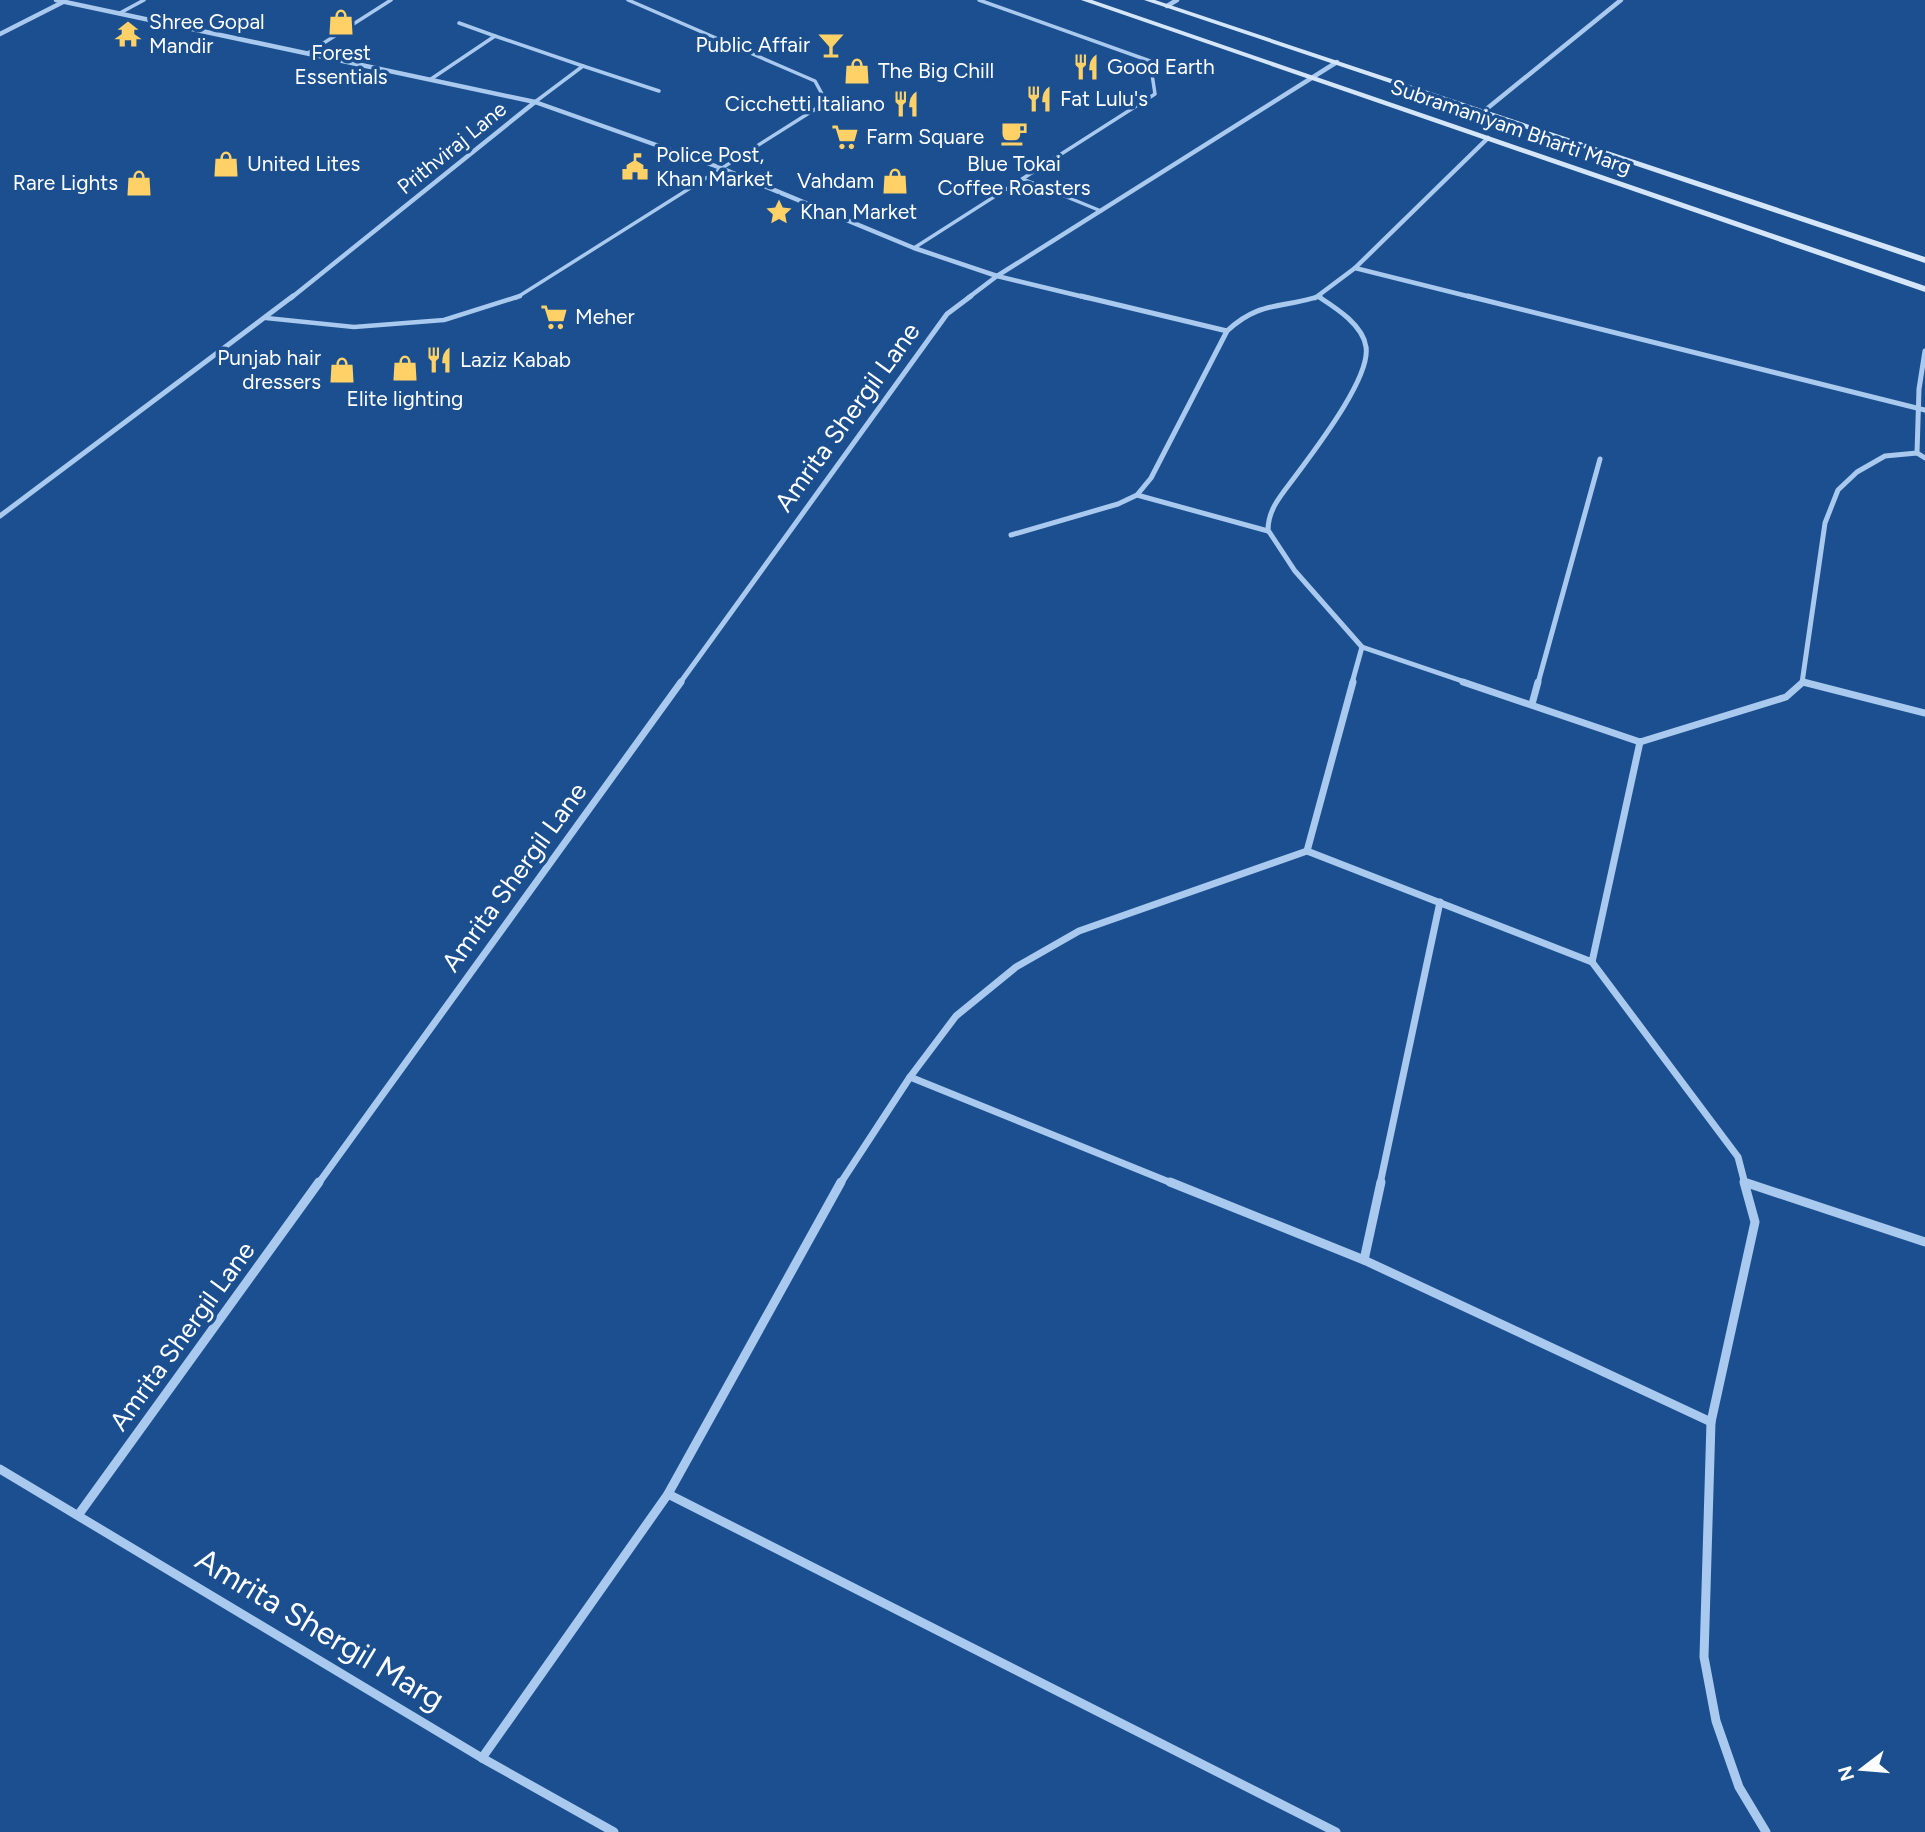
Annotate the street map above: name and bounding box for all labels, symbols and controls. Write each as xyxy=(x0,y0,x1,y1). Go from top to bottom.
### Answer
shop icon: Forest Essentials xyxy=(326,7,356,37)
place label: Shree Gopal Mandir xyxy=(149,9,265,58)
temple icon: Shree Gopal Mandir xyxy=(113,19,143,49)
bar icon: Public Affair xyxy=(816,30,846,60)
place label: Public Affair xyxy=(696,32,810,57)
place label: Forest Essentials xyxy=(294,40,388,89)
restaurant icon: Good Earth xyxy=(1071,52,1101,82)
place label: Good Earth xyxy=(1107,54,1215,79)
shop icon: The Big Chill xyxy=(842,56,872,86)
place label: The Big Chill xyxy=(878,58,994,83)
street label: Subramaniyam Bharti Marg xyxy=(1388,74,1635,179)
restaurant icon: Fat Lulu's xyxy=(1024,84,1054,114)
place label: Fat Lulu's xyxy=(1060,86,1148,111)
restaurant icon: Cicchetti Italiano xyxy=(891,89,921,119)
place label: Cicchetti Italiano xyxy=(725,91,885,116)
street label: Prithviraj Lane xyxy=(392,96,511,199)
cafe icon: Blue Tokai Coffee Roasters xyxy=(999,118,1029,148)
supermarket icon: Farm Square xyxy=(830,122,860,152)
place label: Farm Square xyxy=(866,124,984,149)
place label: Police Post, Khan Market xyxy=(656,142,773,191)
shop icon: United Lites xyxy=(211,149,241,179)
place label: United Lites xyxy=(247,151,360,176)
place label: Blue Tokai Coffee Roasters xyxy=(938,151,1090,200)
public building icon: Police Post, Khan Market xyxy=(620,152,650,182)
shop icon: Vahdam xyxy=(880,166,910,196)
shop icon: Rare Lights xyxy=(124,168,154,198)
place label: Vahdam xyxy=(797,168,874,193)
place label: Rare Lights xyxy=(13,170,118,195)
place icon: Khan Market xyxy=(764,197,794,227)
place label: Khan Market xyxy=(800,199,917,224)
supermarket icon: Meher xyxy=(539,302,569,332)
place label: Meher xyxy=(575,304,635,329)
street label: Amrita Shergil Lane xyxy=(768,316,926,518)
place label: Punjab hair dressers xyxy=(217,345,321,394)
restaurant icon: Laziz Kabab xyxy=(424,345,454,375)
place label: Laziz Kabab xyxy=(460,347,571,372)
shop icon: Elite lighting xyxy=(390,353,420,383)
shop icon: Punjab hair dressers xyxy=(327,355,357,385)
place label: Elite lighting xyxy=(347,386,463,411)
street label: Amrita Shergil Lane xyxy=(435,776,593,978)
street label: Amrita Shergil Lane xyxy=(103,1235,261,1437)
street label: Amrita Shergil Marg xyxy=(189,1540,451,1718)
north arrow xyxy=(1827,1734,1897,1804)
text: N xyxy=(1833,1763,1859,1784)

